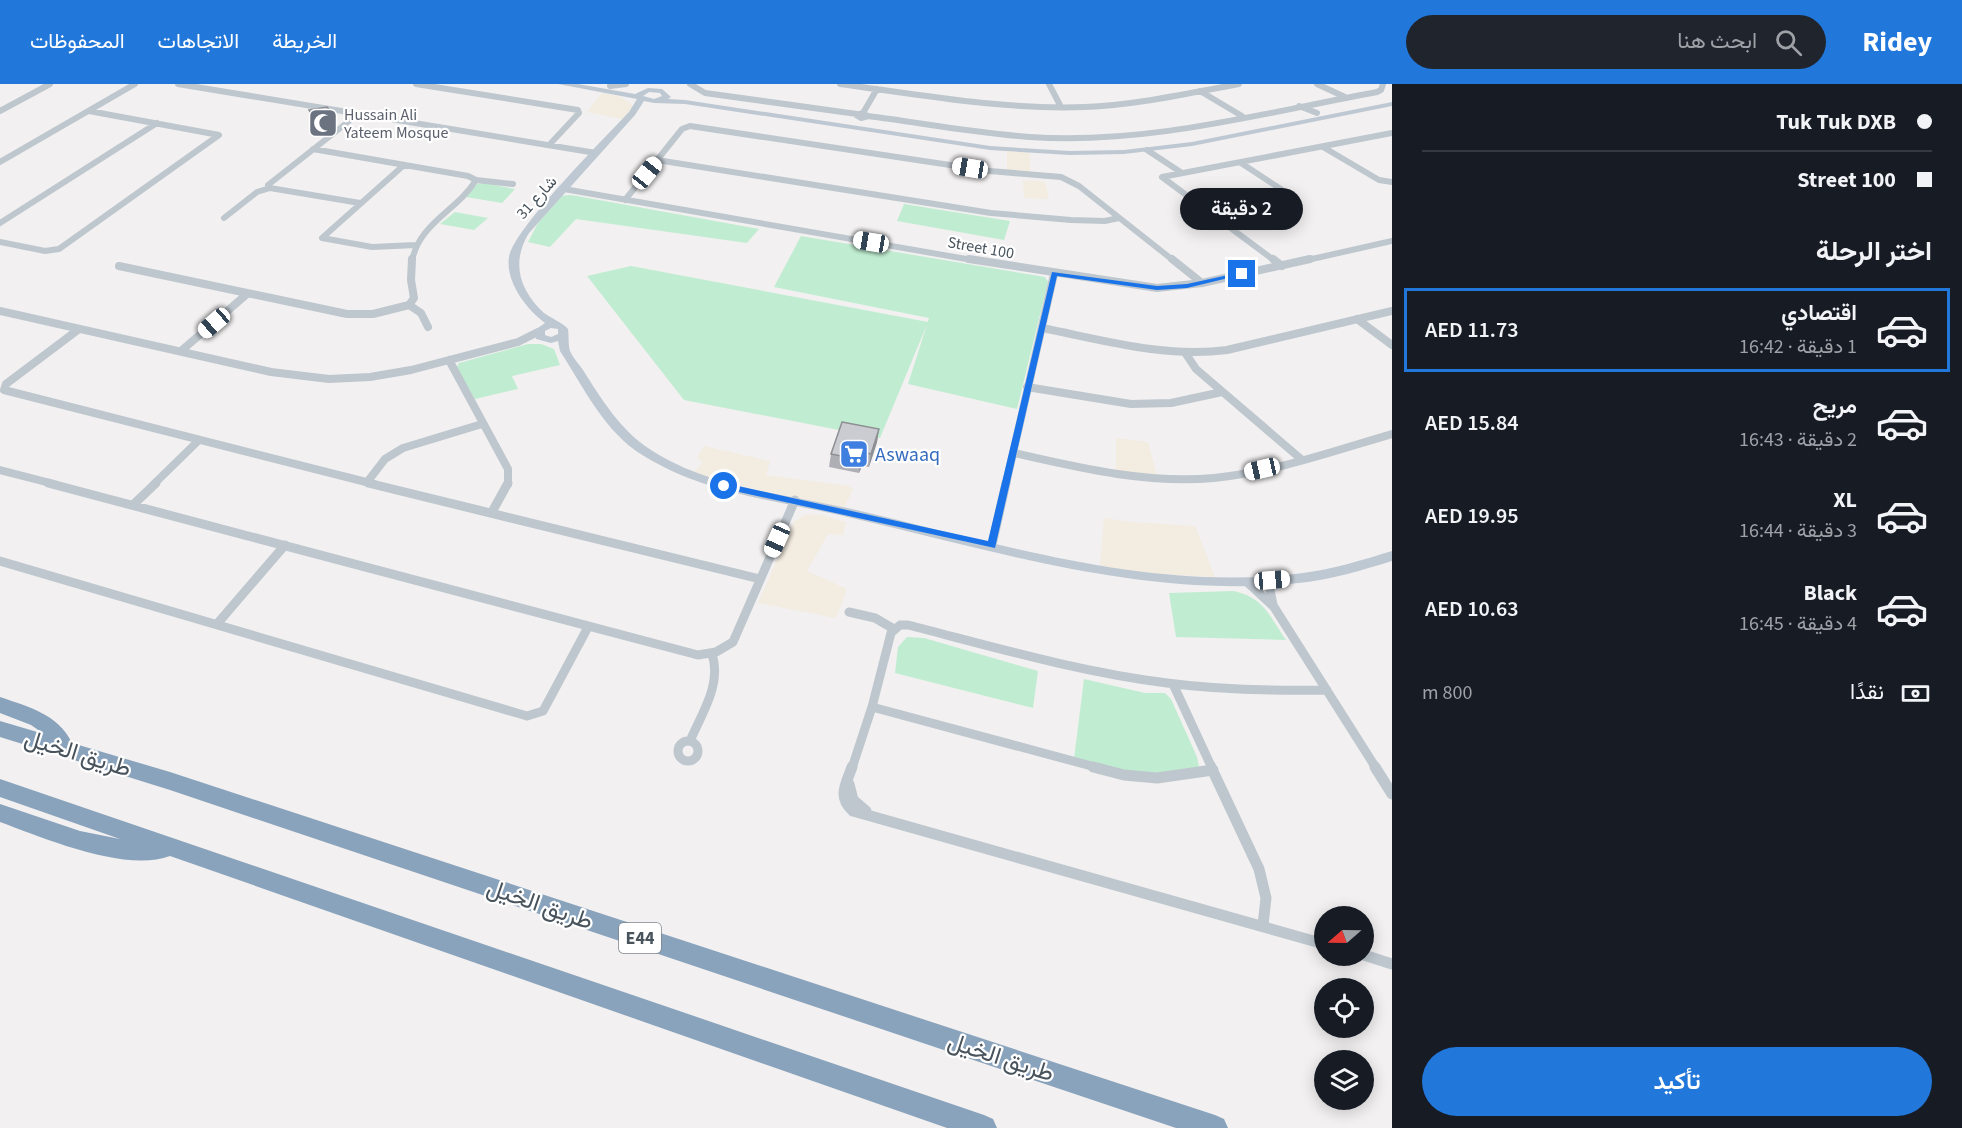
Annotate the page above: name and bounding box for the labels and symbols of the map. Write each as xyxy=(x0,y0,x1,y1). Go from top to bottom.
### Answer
place label: Hussain Ali Yateem Mosque xyxy=(343,104,448,144)
mosque icon: Hussain Ali Yateem Mosque xyxy=(307,107,339,139)
car xyxy=(629,153,665,193)
car xyxy=(951,156,989,180)
street label: شارع 31 xyxy=(511,171,562,224)
callout: 2 دقيقة xyxy=(1180,187,1304,229)
car xyxy=(852,230,890,254)
street label: Street 100 xyxy=(946,231,1016,265)
route end xyxy=(1228,260,1255,287)
car xyxy=(195,304,233,342)
supermarket icon: Aswaaq xyxy=(838,438,870,470)
place label: Aswaaq xyxy=(875,441,940,469)
car xyxy=(1242,456,1282,482)
route start xyxy=(710,472,737,499)
car xyxy=(761,520,793,560)
car xyxy=(1253,569,1291,591)
street label: طريق الخيل xyxy=(20,721,136,786)
street label: طريق الخيل xyxy=(482,870,598,939)
north arrow xyxy=(1314,906,1374,966)
road number: E44 xyxy=(619,923,661,953)
street label: طريق الخيل xyxy=(943,1024,1059,1091)

